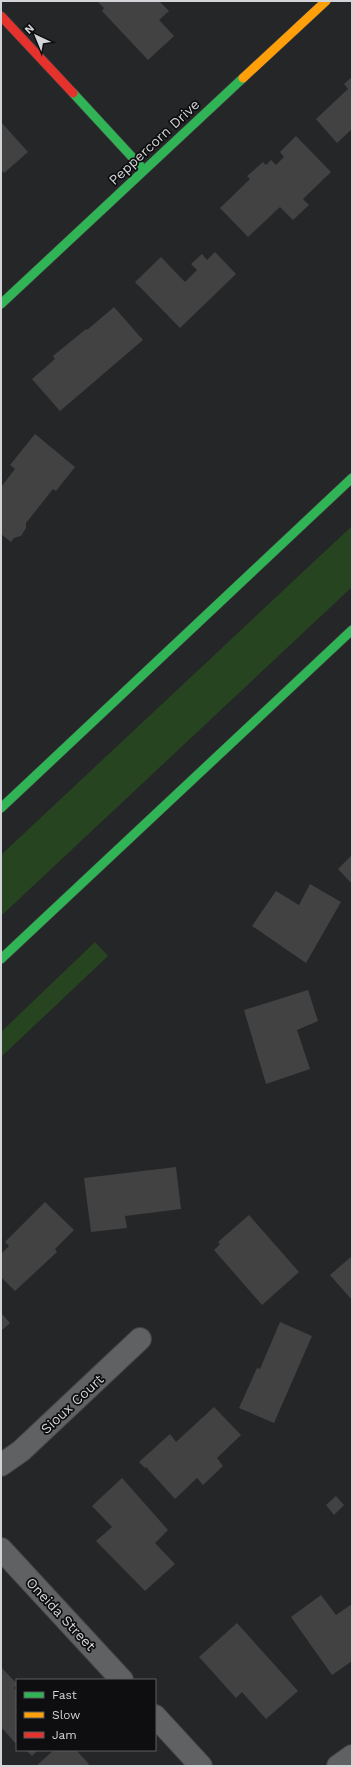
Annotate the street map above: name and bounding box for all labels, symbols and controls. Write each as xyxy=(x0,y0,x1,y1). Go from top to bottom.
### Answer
north arrow xyxy=(16,16,56,56)
text: N xyxy=(22,22,37,37)
street label: Peppercorn Drive xyxy=(105,96,203,188)
street label: Sioux Court xyxy=(38,1371,107,1437)
street label: Oneida Street xyxy=(23,1574,99,1654)
legend xyxy=(16,1679,156,1751)
text: Fast xyxy=(52,1688,77,1702)
text: Slow xyxy=(52,1708,80,1722)
text: Jam xyxy=(52,1728,77,1742)

